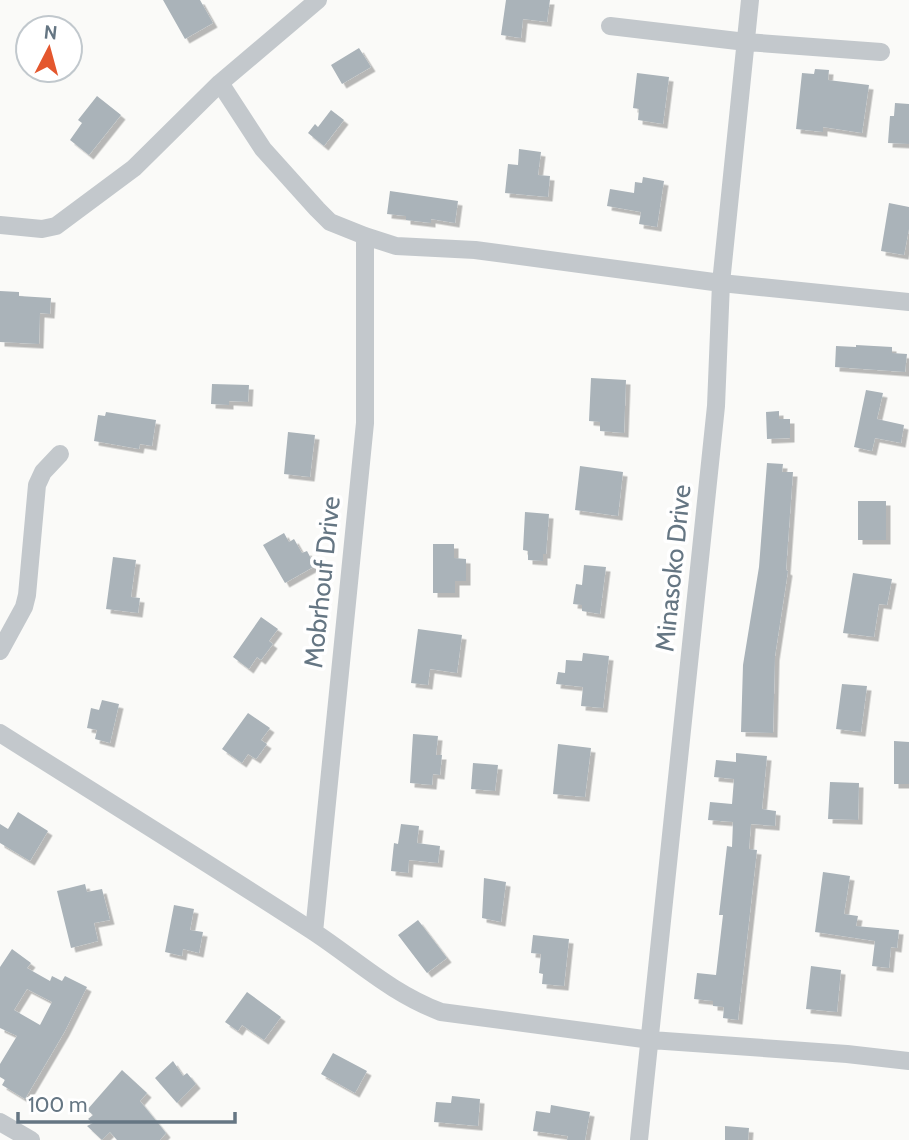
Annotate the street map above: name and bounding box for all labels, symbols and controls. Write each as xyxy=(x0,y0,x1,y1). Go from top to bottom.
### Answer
north arrow xyxy=(14,14,84,84)
text: N xyxy=(43,20,59,45)
street label: Minasoko Drive xyxy=(648,483,698,653)
street label: Mobrhouf Drive xyxy=(297,495,347,669)
scale bar xyxy=(18,1080,234,1124)
text: 100 m xyxy=(28,1092,87,1117)

